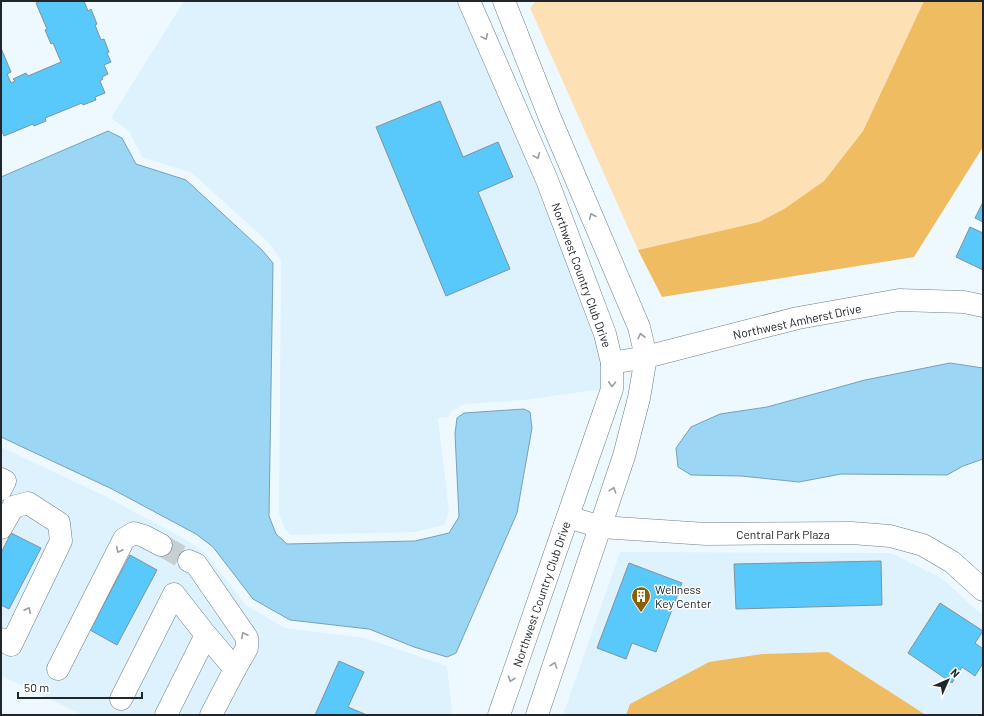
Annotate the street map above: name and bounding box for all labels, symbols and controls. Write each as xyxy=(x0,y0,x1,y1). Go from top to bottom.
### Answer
one-way arrow xyxy=(480,32,488,40)
one-way arrow xyxy=(532,152,540,159)
street label: Northwest Country Club Drive xyxy=(549,201,615,349)
one-way arrow xyxy=(589,213,597,220)
street label: Northwest Amherst Drive xyxy=(732,301,862,341)
one-way arrow xyxy=(637,333,645,339)
one-way arrow xyxy=(607,381,616,387)
one-way arrow xyxy=(609,486,617,493)
street label: Northwest Country Club Drive xyxy=(509,519,573,669)
street label: Central Park Plaza xyxy=(736,527,830,541)
one-way arrow xyxy=(116,546,123,553)
place label: Wellness Key Center xyxy=(655,582,712,610)
building icon: Wellness Key Center xyxy=(630,585,652,613)
one-way arrow xyxy=(23,607,31,615)
one-way arrow xyxy=(241,632,249,639)
north arrow xyxy=(928,660,968,700)
one-way arrow xyxy=(549,661,558,668)
text: N xyxy=(948,665,963,680)
scale bar xyxy=(18,674,142,700)
one-way arrow xyxy=(508,676,516,683)
text: 50 m xyxy=(24,680,49,694)

